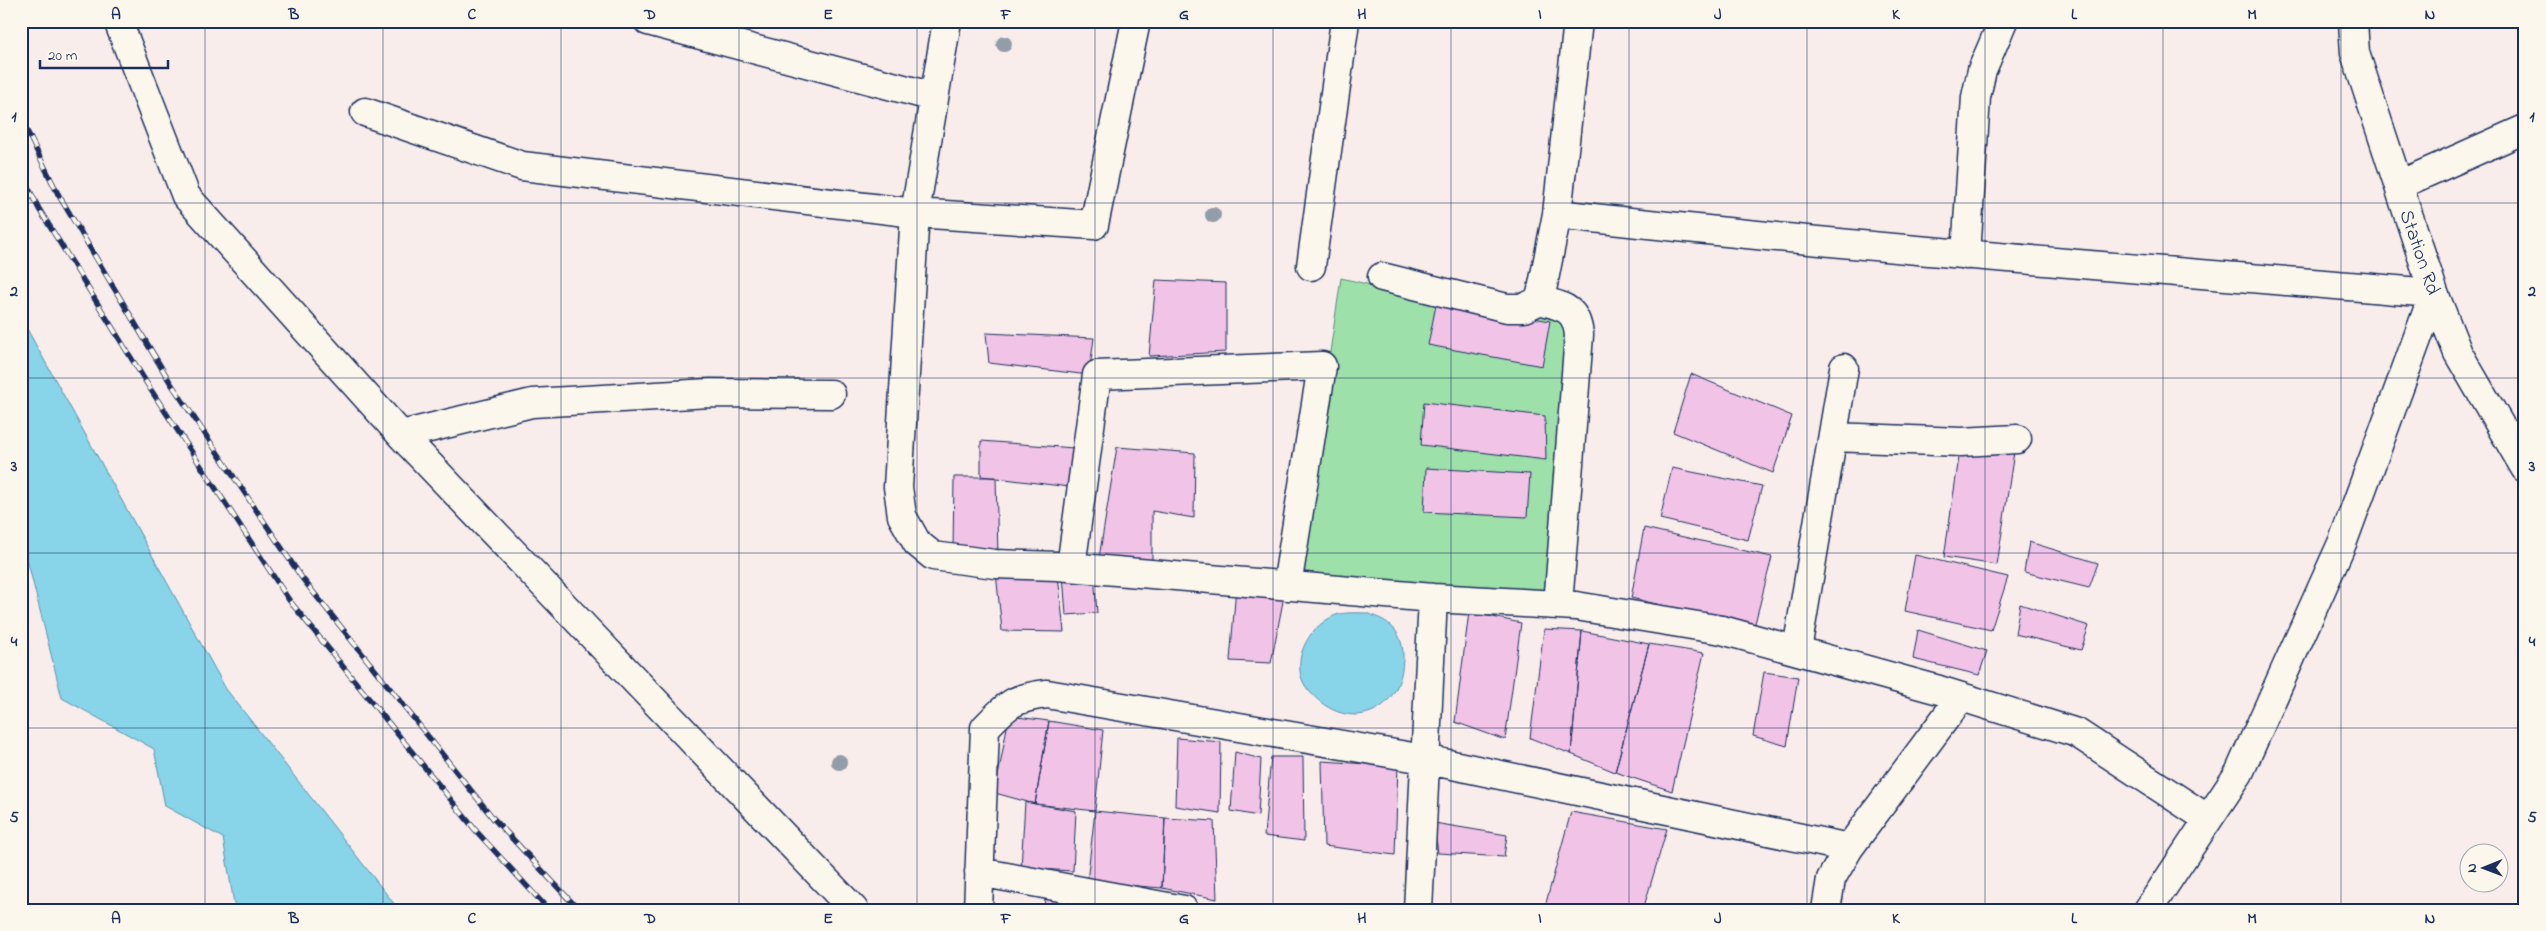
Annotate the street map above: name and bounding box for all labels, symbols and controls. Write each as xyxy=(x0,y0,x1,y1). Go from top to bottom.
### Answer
text: A xyxy=(111,3,121,27)
text: B xyxy=(288,3,300,27)
text: C xyxy=(468,3,477,27)
text: D xyxy=(643,3,656,27)
text: E xyxy=(823,3,833,27)
text: F xyxy=(1000,3,1012,27)
text: G xyxy=(1179,3,1189,27)
text: H xyxy=(1357,3,1367,27)
text: I xyxy=(1538,3,1542,27)
text: J xyxy=(1714,3,1722,27)
text: K xyxy=(1892,3,1901,27)
text: L xyxy=(2071,3,2078,27)
text: M xyxy=(2247,3,2257,27)
text: N xyxy=(2425,3,2436,27)
scale bar xyxy=(40,38,168,70)
text: 20 m xyxy=(48,45,78,67)
text: 1 xyxy=(11,105,17,129)
text: 1 xyxy=(2529,105,2535,129)
street label: Station Rd xyxy=(2391,206,2447,299)
text: 2 xyxy=(9,280,18,304)
text: 2 xyxy=(2527,280,2536,304)
text: 3 xyxy=(10,455,18,479)
text: 3 xyxy=(2528,455,2536,479)
text: 4 xyxy=(10,630,18,654)
text: 4 xyxy=(2528,630,2536,654)
text: 5 xyxy=(9,806,19,830)
text: 5 xyxy=(2527,806,2537,830)
north arrow xyxy=(2458,844,2508,894)
text: N xyxy=(2462,863,2483,873)
text: A xyxy=(111,907,121,931)
text: B xyxy=(288,907,300,931)
text: C xyxy=(468,907,477,931)
text: D xyxy=(643,907,656,931)
text: E xyxy=(823,907,833,931)
text: F xyxy=(1000,907,1012,931)
text: G xyxy=(1179,907,1189,931)
text: H xyxy=(1357,907,1367,931)
text: I xyxy=(1538,907,1542,931)
text: J xyxy=(1714,907,1722,931)
text: K xyxy=(1892,907,1901,931)
text: L xyxy=(2071,907,2078,931)
text: M xyxy=(2247,907,2257,931)
text: N xyxy=(2425,907,2436,931)

